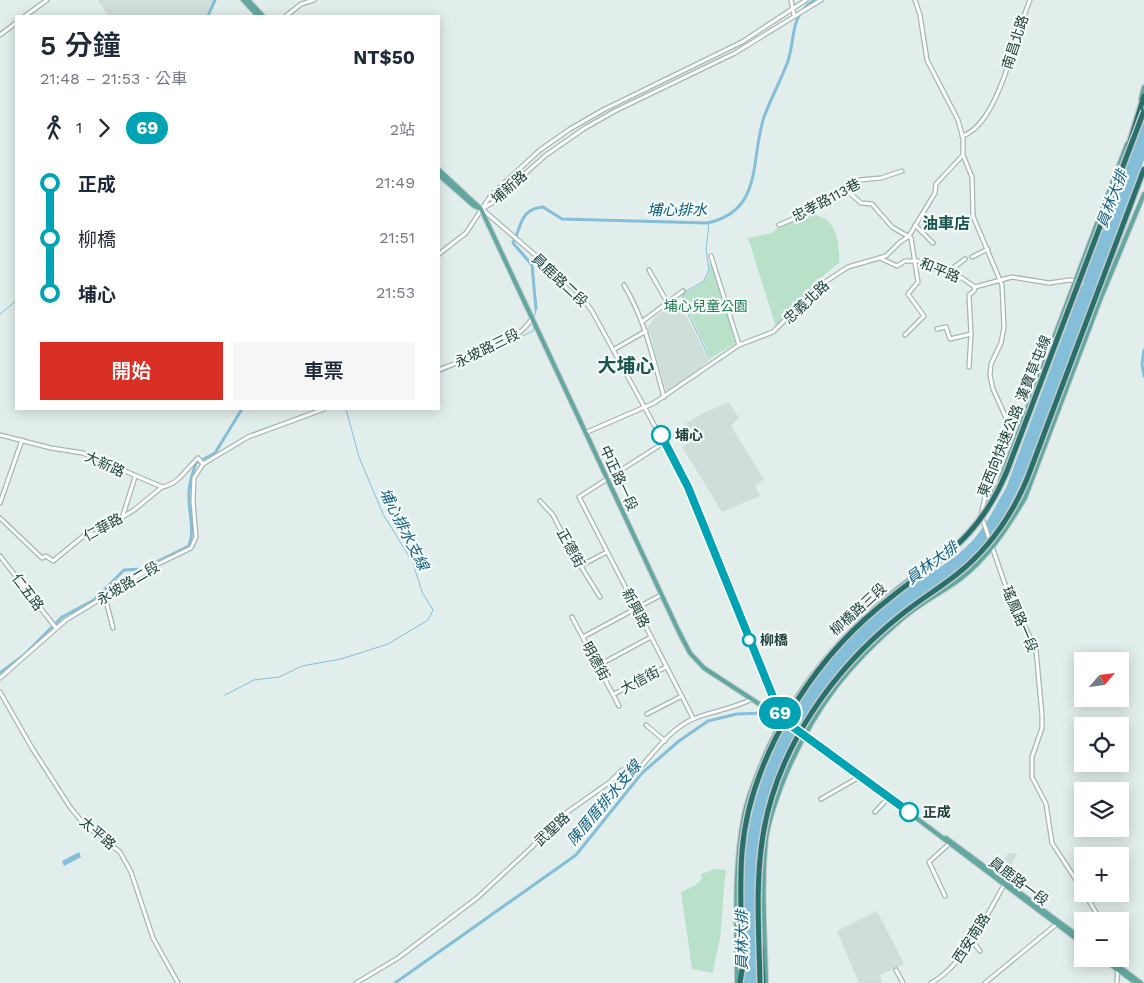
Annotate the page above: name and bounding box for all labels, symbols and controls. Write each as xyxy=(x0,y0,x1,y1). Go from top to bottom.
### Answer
street label: 南昌北路 xyxy=(999,13,1031,71)
text: 5 分鐘 xyxy=(40,29,121,62)
text: NT$50 xyxy=(353,46,415,69)
text: 21:48 – 21:53 · 公車 xyxy=(40,69,187,88)
icon: walk xyxy=(40,114,68,142)
icon: forward xyxy=(90,114,118,142)
text: 69 xyxy=(136,117,158,138)
text: 1 xyxy=(76,118,82,137)
text: 2站 xyxy=(390,120,415,139)
water label: 員林大排 xyxy=(1093,166,1132,230)
street label: 埔新路 xyxy=(488,167,530,207)
text: 正成 xyxy=(78,173,116,196)
text: 21:49 xyxy=(375,173,415,192)
street label: 忠孝路113巷 xyxy=(789,175,863,225)
water label: 埔心排水 xyxy=(647,201,708,219)
district label: 油車店 xyxy=(922,214,970,233)
text: 柳橋 xyxy=(78,228,116,251)
text: 21:51 xyxy=(379,228,415,247)
street label: 員鹿路二段 xyxy=(529,250,591,310)
street label: 和平路 xyxy=(918,255,962,285)
street label: 忠義北路 xyxy=(780,277,832,327)
text: 埔心 xyxy=(78,283,116,306)
text: 21:53 xyxy=(376,283,415,302)
park label: 埔心兒童公園 xyxy=(664,298,748,314)
street label: 永坡路三段 xyxy=(452,325,522,371)
street label: 東西向快速公路 漢寶草屯線 xyxy=(974,333,1054,499)
button: 開始 xyxy=(40,342,223,400)
button: 車票 xyxy=(233,342,415,400)
district label: 大埔心 xyxy=(597,354,655,377)
marker: 埔心 xyxy=(651,425,671,445)
place label: 埔心 xyxy=(675,427,703,443)
street label: 中正路一段 xyxy=(597,443,641,513)
street label: 大新路 xyxy=(83,448,127,480)
water label: 埔心排水支線 xyxy=(376,485,433,575)
street label: 仁華路 xyxy=(81,510,125,544)
street label: 正德街 xyxy=(554,526,588,570)
water label: 員林大排 xyxy=(902,537,963,588)
street label: 永坡路二段 xyxy=(94,558,162,608)
street label: 仁五路 xyxy=(9,570,47,614)
street label: 柳橋路三段 xyxy=(827,580,889,638)
street label: 瑤鳳路一段 xyxy=(999,584,1041,654)
street label: 新興路 xyxy=(619,586,653,630)
place label: 柳橋 xyxy=(760,632,788,648)
marker: 柳橋 xyxy=(742,633,756,647)
street label: 明德街 xyxy=(579,639,613,683)
north arrow xyxy=(1074,652,1129,708)
map controls xyxy=(1074,652,1129,967)
street label: 大信街 xyxy=(618,663,662,697)
line badge: 69 xyxy=(758,697,802,729)
text: 69 xyxy=(769,702,791,723)
button: locate xyxy=(1074,717,1129,772)
water label: 陳厝厝排水支線 xyxy=(563,755,646,849)
button: layers xyxy=(1074,782,1129,837)
marker: 正成 xyxy=(899,802,919,822)
place label: 正成 xyxy=(923,804,951,820)
street label: 武聖路 xyxy=(531,809,573,849)
street label: 太平路 xyxy=(77,813,119,853)
button: + xyxy=(1074,847,1129,902)
street label: 員鹿路一段 xyxy=(986,854,1052,908)
water label: 員林大排 xyxy=(733,908,751,970)
street label: 西安南路 xyxy=(949,910,993,966)
button: − xyxy=(1074,912,1129,967)

